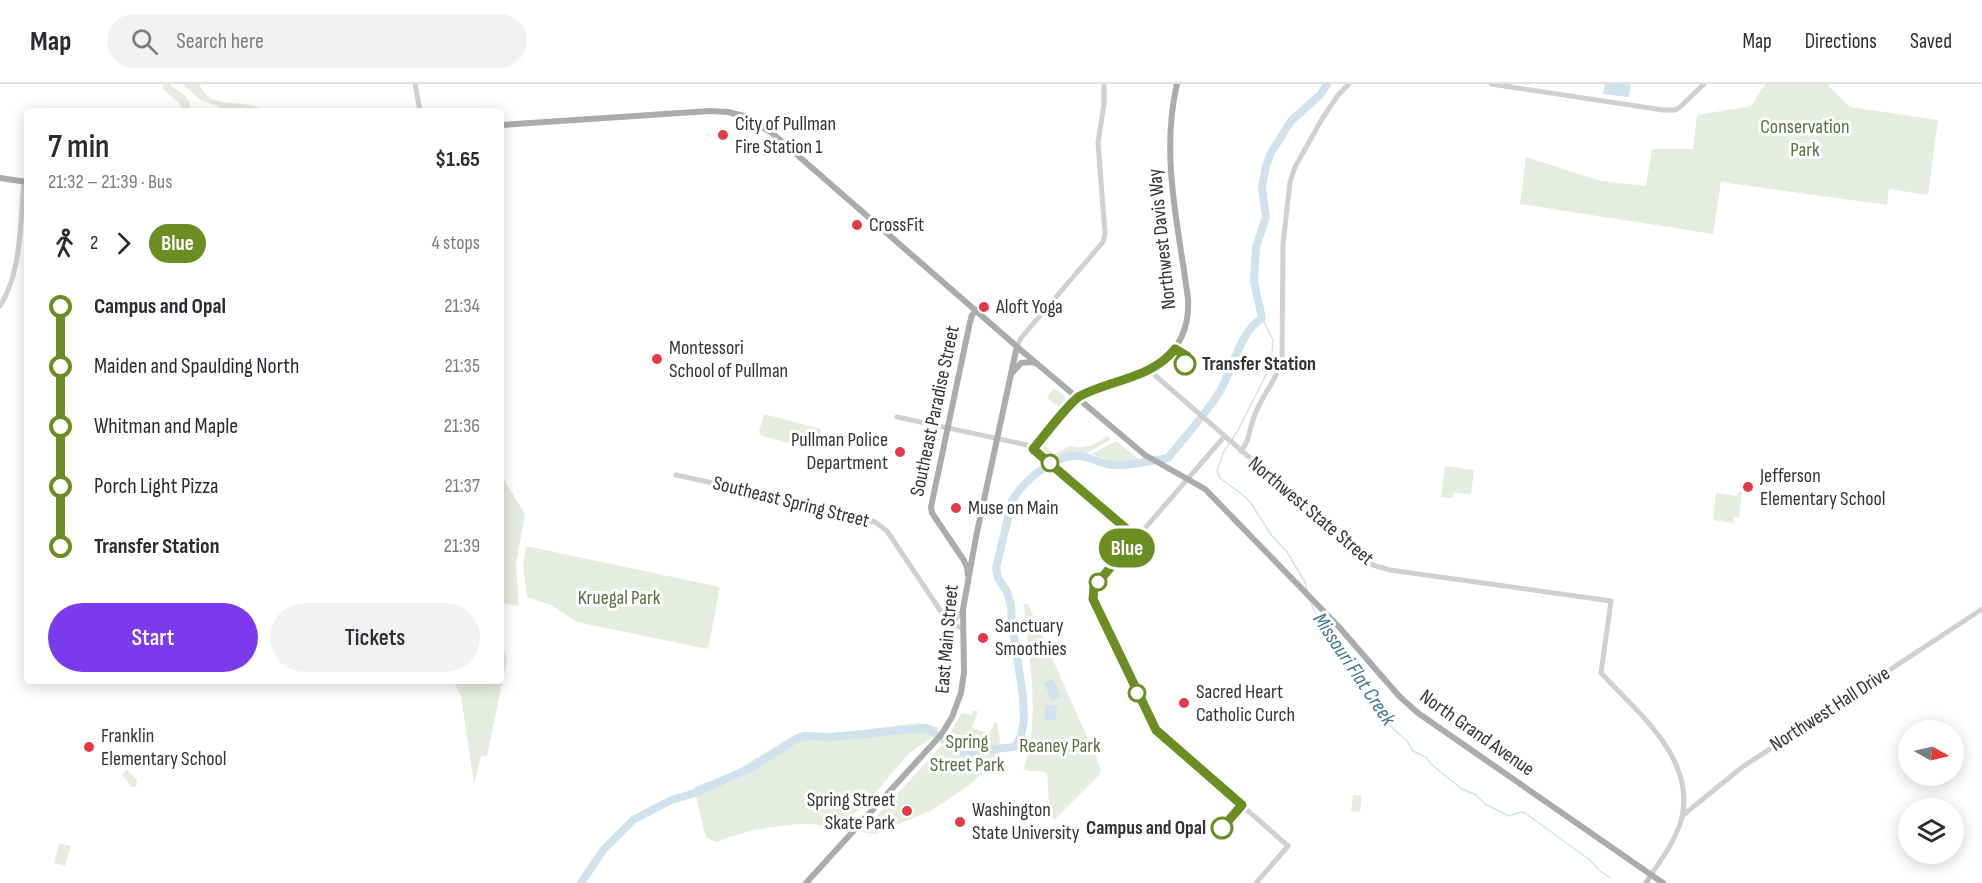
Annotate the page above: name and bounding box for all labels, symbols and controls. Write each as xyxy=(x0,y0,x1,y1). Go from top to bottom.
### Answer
search box xyxy=(107,14,527,68)
text: Map xyxy=(30,25,71,58)
icon: search xyxy=(128,25,161,58)
text: Search here xyxy=(176,28,264,55)
text: Map xyxy=(1742,29,1772,54)
text: Directions xyxy=(1805,29,1877,54)
text: Saved xyxy=(1910,29,1952,54)
place label: City of Pullman Fire Station 1 xyxy=(735,112,836,159)
park label: Conservation Park xyxy=(1760,115,1850,162)
text: 7 min xyxy=(48,127,110,167)
marker: City of Pullman Fire Station 1 xyxy=(716,128,730,142)
text: $1.65 xyxy=(435,146,480,173)
street label: Northwest Davis Way xyxy=(1143,167,1181,311)
text: 21:32 – 21:39 · Bus xyxy=(48,170,172,194)
place label: CrossFit xyxy=(869,213,924,237)
marker: CrossFit xyxy=(850,218,864,232)
icon: walk xyxy=(48,227,81,260)
icon: forward xyxy=(107,227,140,260)
text: 2 xyxy=(90,231,98,255)
text: Blue xyxy=(161,231,194,256)
text: 4 stops xyxy=(432,231,480,255)
text: Campus and Opal xyxy=(94,293,226,320)
text: 21:34 xyxy=(444,294,480,318)
place label: Aloft Yoga xyxy=(995,295,1063,319)
marker: Aloft Yoga xyxy=(977,300,991,314)
street label: Southeast Paradise Street xyxy=(905,324,965,498)
place label: Montessori School of Pullman xyxy=(669,336,788,383)
marker: Montessori School of Pullman xyxy=(650,352,664,366)
place label: Transfer Station xyxy=(1202,352,1316,376)
text: Maiden and Spaulding North xyxy=(94,353,299,380)
marker: Transfer Station xyxy=(1174,353,1196,375)
text: 21:35 xyxy=(445,354,480,378)
text: Whitman and Maple xyxy=(94,413,238,440)
text: 21:36 xyxy=(444,414,480,438)
place label: Pullman Police Department xyxy=(791,428,888,475)
marker: Pullman Police Department xyxy=(893,445,907,459)
street label: Northwest State Street xyxy=(1243,452,1379,570)
unlabelled marker xyxy=(1041,454,1059,472)
place label: Jefferson Elementary School xyxy=(1759,464,1886,511)
street label: Southeast Spring Street xyxy=(710,471,872,533)
text: Porch Light Pizza xyxy=(94,473,219,500)
text: 21:37 xyxy=(445,474,480,498)
marker: Jefferson Elementary School xyxy=(1741,480,1755,494)
place label: Muse on Main xyxy=(968,496,1059,520)
marker: Muse on Main xyxy=(949,501,963,515)
line badge: Blue xyxy=(1085,528,1169,568)
text: Transfer Station xyxy=(94,533,219,560)
text: 21:39 xyxy=(444,534,480,558)
text: Blue xyxy=(1111,536,1143,561)
unlabelled marker xyxy=(1089,573,1107,591)
street label: East Main Street xyxy=(930,583,964,695)
park label: Kruegal Park xyxy=(578,586,661,610)
button: Start xyxy=(48,603,258,672)
button: Tickets xyxy=(270,603,480,672)
water label: Missouri Flat Creek xyxy=(1307,608,1401,731)
place label: Sanctuary Smoothies xyxy=(995,614,1067,661)
marker: Sanctuary Smoothies xyxy=(976,631,990,645)
street label: Northwest Hall Drive xyxy=(1766,661,1894,757)
place label: Sacred Heart Catholic Curch xyxy=(1196,680,1295,727)
unlabelled marker xyxy=(1128,684,1146,702)
street label: North Grand Avenue xyxy=(1415,685,1539,781)
marker: Sacred Heart Catholic Curch xyxy=(1177,696,1191,710)
north arrow xyxy=(1898,720,1964,786)
map controls xyxy=(1898,720,1964,864)
place label: Franklin Elementary School xyxy=(101,724,227,771)
park label: Spring Street Park xyxy=(930,730,1005,777)
park label: Reaney Park xyxy=(1019,734,1101,758)
marker: Franklin Elementary School xyxy=(82,740,96,754)
place label: Spring Street Skate Park xyxy=(807,788,895,835)
place label: Washington State University xyxy=(972,798,1080,845)
button: layers xyxy=(1898,798,1964,864)
marker: Spring Street Skate Park xyxy=(900,804,914,818)
marker: Washington State University xyxy=(953,815,967,829)
place label: Campus and Opal xyxy=(1086,816,1206,840)
marker: Campus and Opal xyxy=(1211,817,1233,839)

